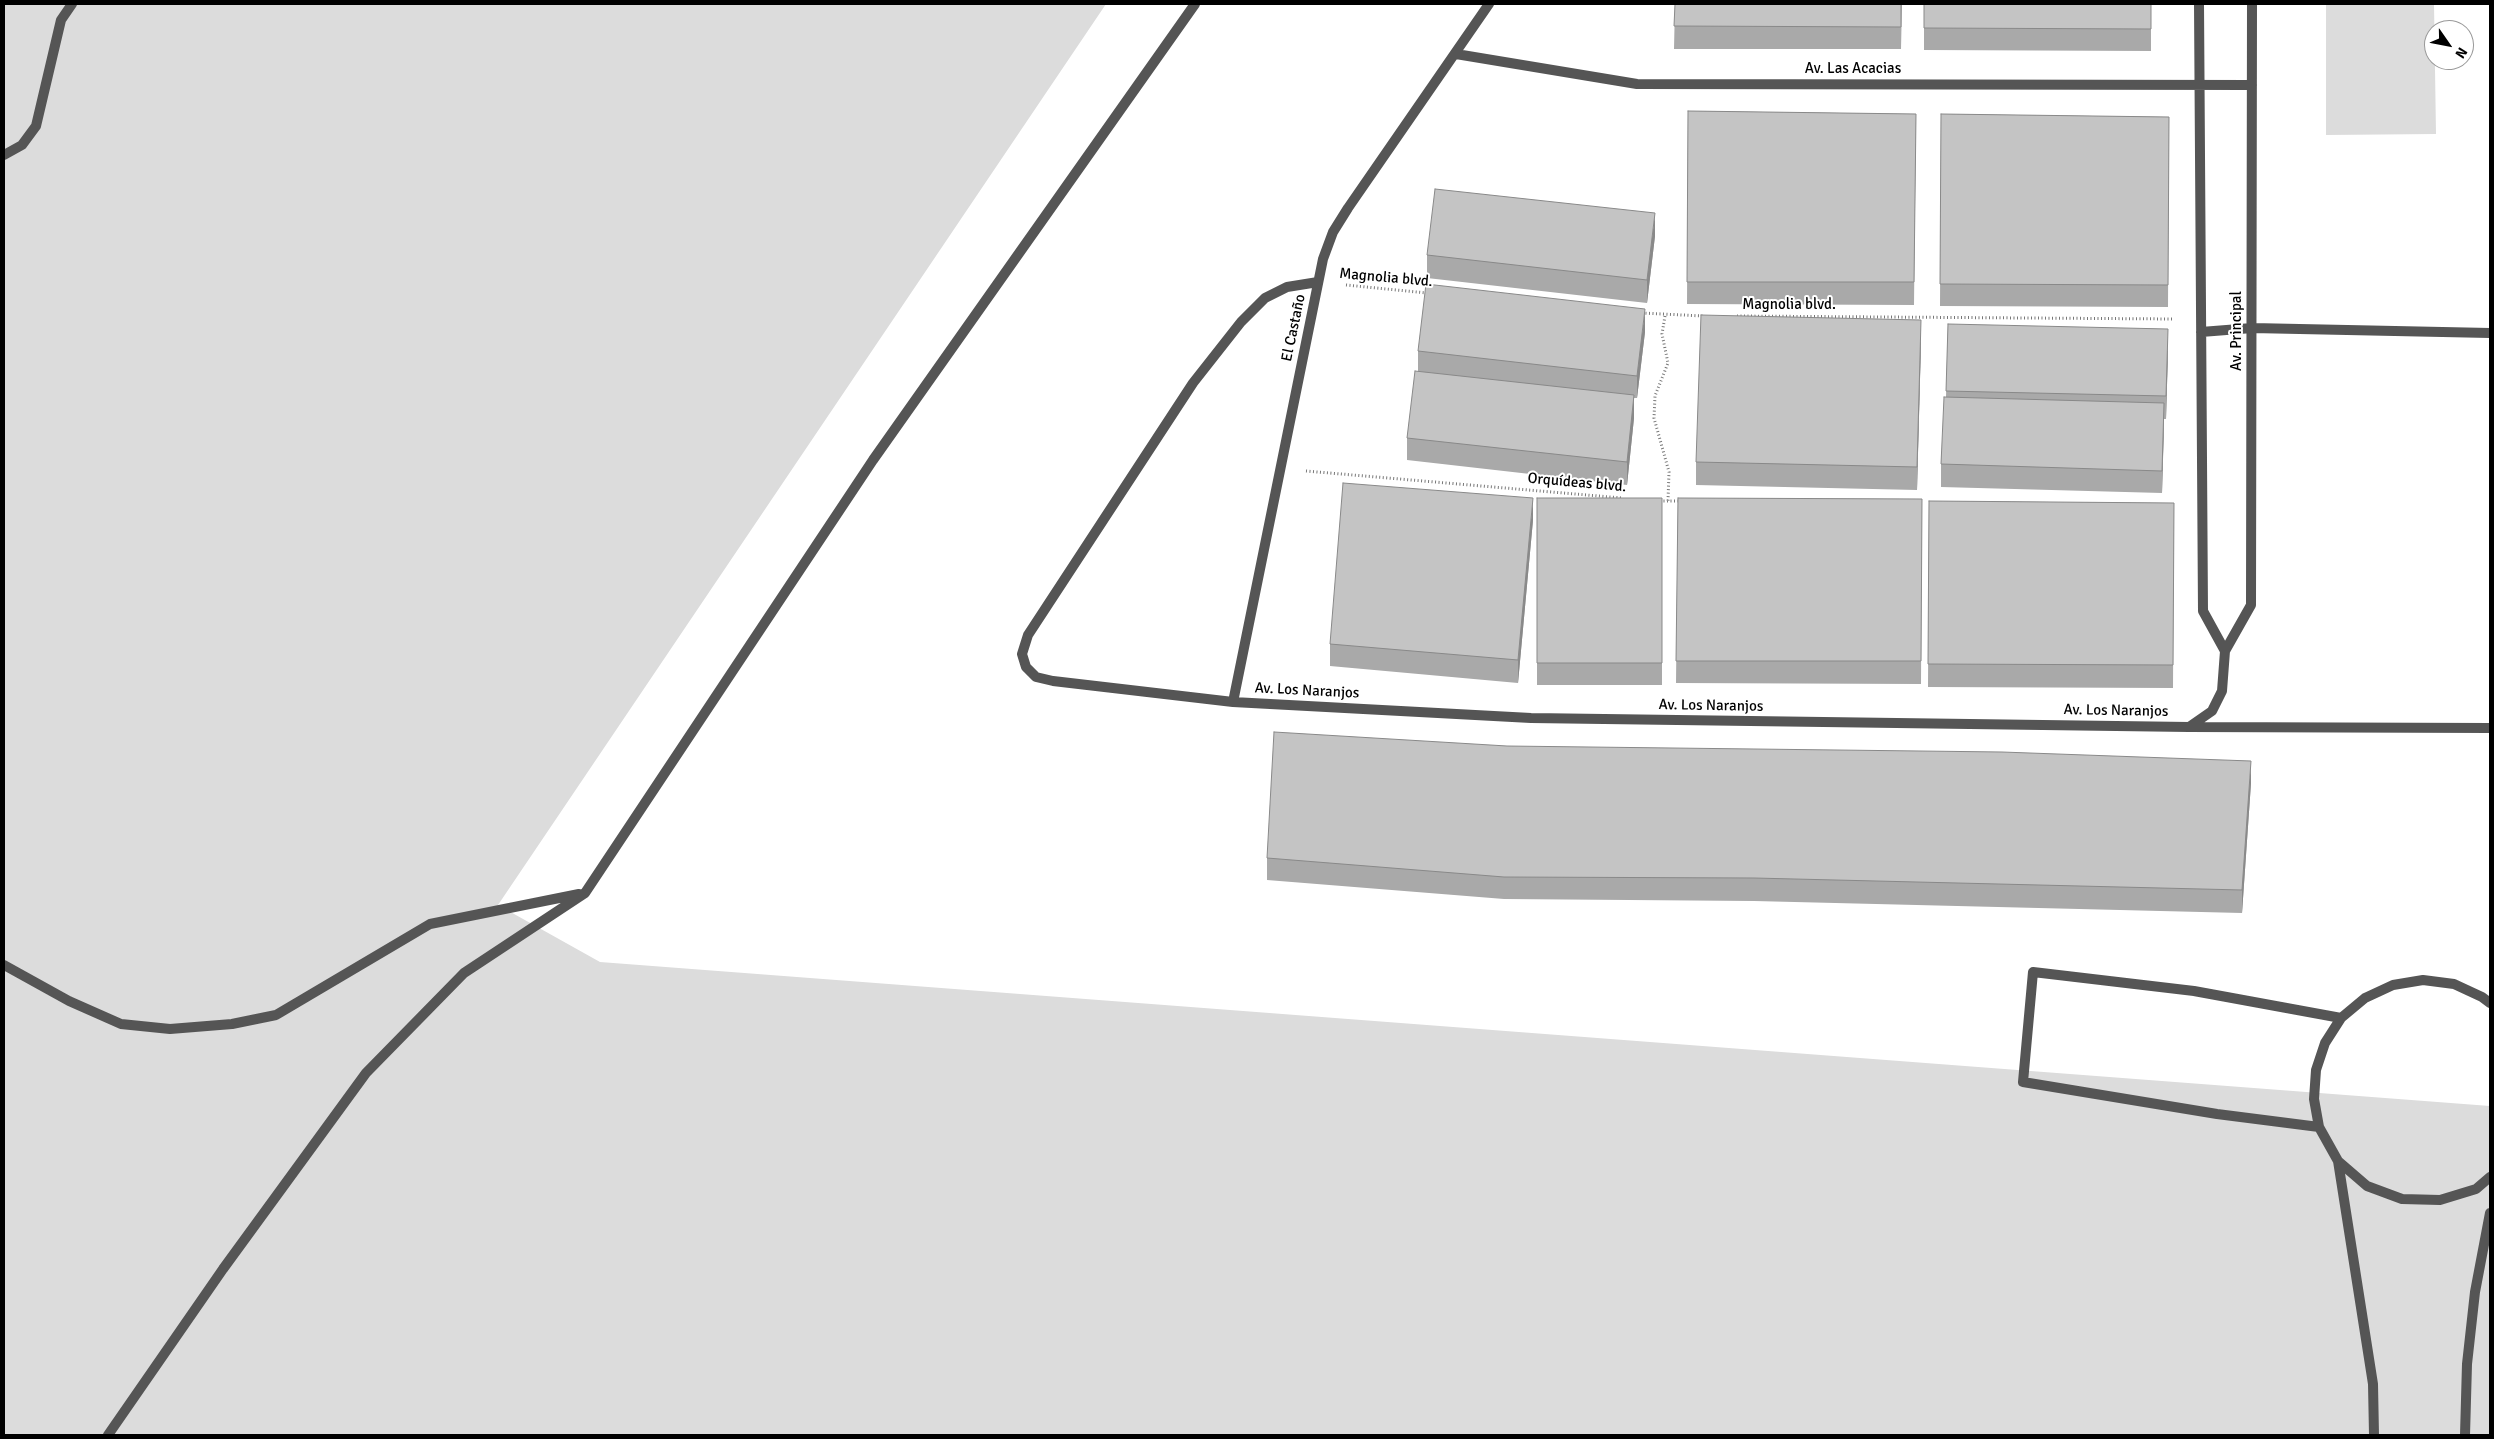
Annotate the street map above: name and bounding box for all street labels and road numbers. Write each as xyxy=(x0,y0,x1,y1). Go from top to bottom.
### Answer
street label: Av. Las Acacias xyxy=(1805,60,1901,78)
street label: Magnolia blvd. xyxy=(1339,265,1433,291)
street label: Av. Principal xyxy=(2228,291,2246,371)
street label: El Castaño xyxy=(1278,293,1310,363)
street label: Magnolia blvd. xyxy=(1742,296,1836,314)
street label: Orquídeas blvd. xyxy=(1527,470,1627,496)
street label: Av. Los Naranjos xyxy=(1254,679,1360,703)
street label: Av. Los Naranjos xyxy=(1658,696,1764,716)
street label: Av. Los Naranjos xyxy=(2063,701,2169,721)

